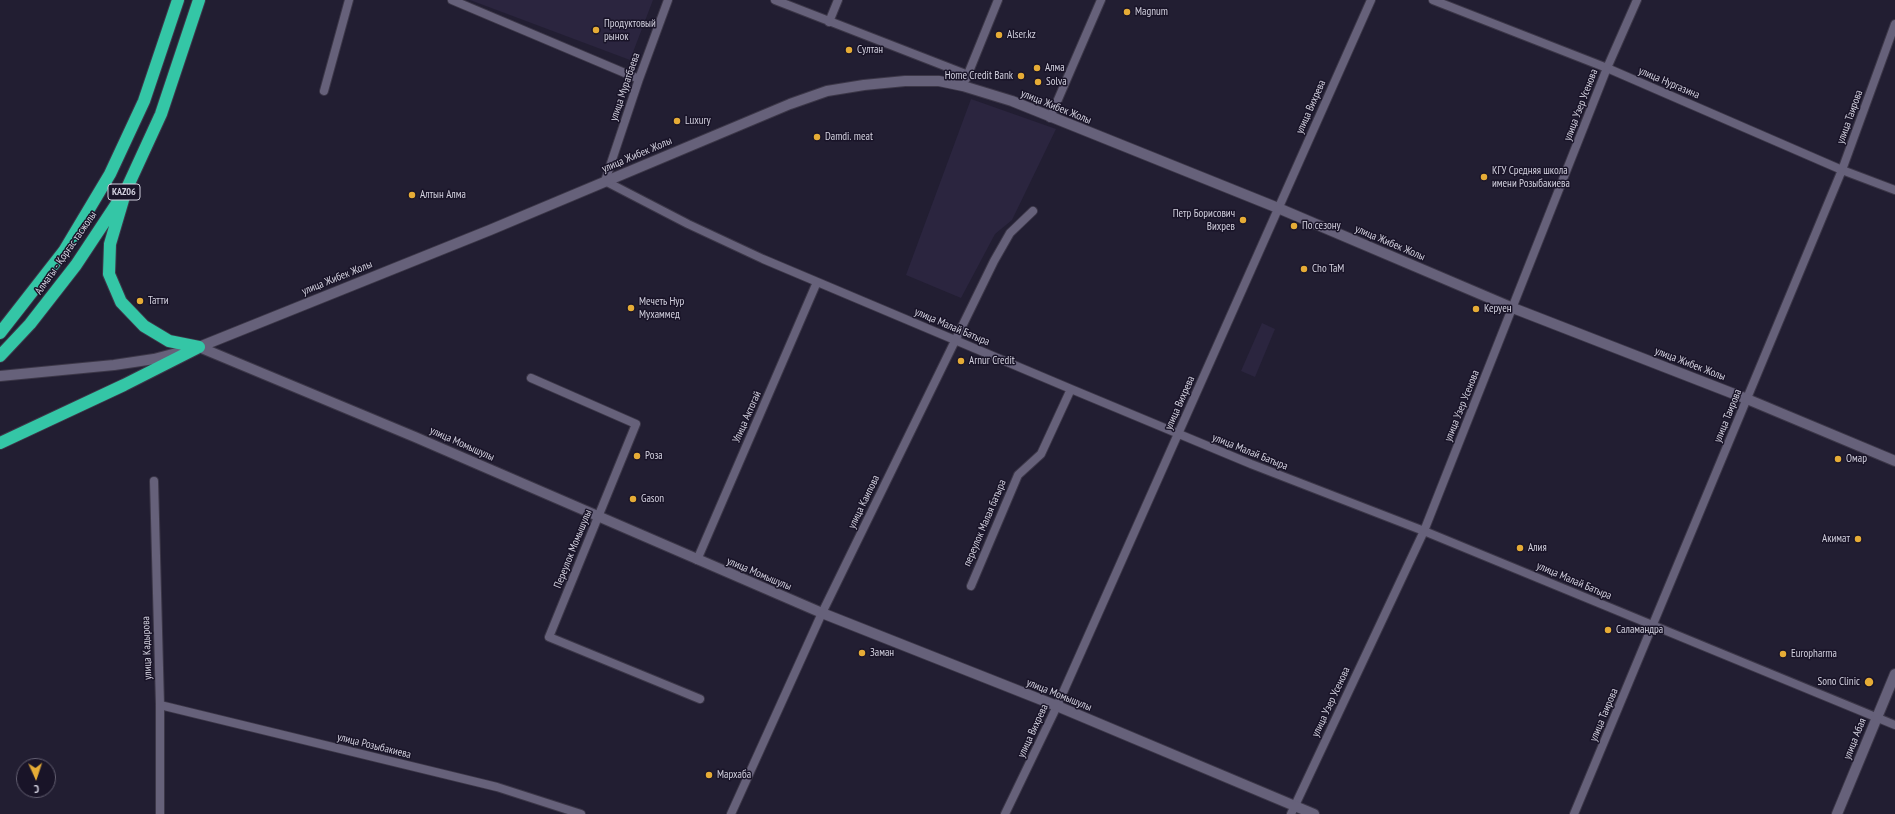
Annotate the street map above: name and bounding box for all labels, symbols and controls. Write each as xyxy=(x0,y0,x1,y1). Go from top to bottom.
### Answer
place label: Magnum xyxy=(1135,5,1168,19)
marker: Magnum xyxy=(1122,7,1132,17)
place label: Продуктовый рынок xyxy=(604,17,656,43)
marker: Продуктовый рынок xyxy=(591,25,601,35)
place label: Alser.kz xyxy=(1007,28,1036,42)
marker: Alser.kz xyxy=(994,30,1004,40)
place label: Султан xyxy=(857,43,883,57)
marker: Султан xyxy=(844,45,854,55)
street label: улица Муратбаева xyxy=(607,51,643,123)
place label: Алма xyxy=(1045,61,1065,75)
marker: Алма xyxy=(1032,63,1042,73)
street label: улица Нургазина xyxy=(1636,64,1702,102)
street label: улица Узер Усенова xyxy=(1561,67,1601,143)
place label: Home Credit Bank xyxy=(945,69,1013,83)
marker: Home Credit Bank xyxy=(1016,71,1026,81)
place label: Solva xyxy=(1046,75,1067,89)
marker: Solva xyxy=(1033,77,1043,87)
street label: улица Вихрева xyxy=(1293,78,1329,136)
street label: улица Жибек Жолы xyxy=(1019,87,1093,127)
street label: улица Таирова xyxy=(1834,88,1866,146)
place label: Luxury xyxy=(685,114,711,128)
marker: Luxury xyxy=(672,116,682,126)
place label: Damdi. meat xyxy=(825,130,873,144)
marker: Damdi. meat xyxy=(812,132,822,142)
street label: улица Жибек Жолы xyxy=(600,134,674,176)
place label: КГУ Средняя школа имени Розыбакиева xyxy=(1492,164,1570,190)
marker: КГУ Средняя школа имени Розыбакиева xyxy=(1479,172,1489,182)
road number: KAZ06 xyxy=(108,184,140,200)
place label: Алтын Алма xyxy=(420,188,466,202)
marker: Алтын Алма xyxy=(407,190,417,200)
place label: Петр Борисович Вихрев xyxy=(1173,207,1235,233)
street label: Алматы - Қорғас тасжолы xyxy=(32,209,100,297)
marker: Петр Борисович Вихрев xyxy=(1238,215,1248,225)
place label: По сезону xyxy=(1302,219,1341,233)
marker: По сезону xyxy=(1289,221,1299,231)
street label: улица Жибек Жолы xyxy=(1353,222,1427,264)
street label: улица Жибек Жолы xyxy=(300,258,374,298)
place label: Cho TaM xyxy=(1312,262,1344,276)
marker: Cho TaM xyxy=(1299,264,1309,274)
place label: Татти xyxy=(148,294,169,308)
place label: Мечеть Нур Мухаммед xyxy=(639,295,684,321)
marker: Татти xyxy=(135,296,145,306)
place label: Керуен xyxy=(1484,302,1512,316)
marker: Мечеть Нур Мухаммед xyxy=(626,303,636,313)
marker: Керуен xyxy=(1471,304,1481,314)
street label: улица Малай Батыра xyxy=(912,305,992,349)
street label: улица Жибек Жолы xyxy=(1653,344,1727,384)
place label: Arnur Credit xyxy=(969,354,1015,368)
marker: Arnur Credit xyxy=(956,356,966,366)
street label: улица Узер Усенова xyxy=(1442,368,1482,444)
street label: улица Вихрева xyxy=(1162,374,1198,432)
street label: улица Таирова xyxy=(1711,387,1745,445)
street label: Улица Актогай xyxy=(730,389,764,445)
street label: улица Момышулы xyxy=(428,424,496,464)
street label: улица Малай Батыра xyxy=(1210,431,1290,473)
place label: Роза xyxy=(645,449,663,463)
marker: Роза xyxy=(632,451,642,461)
place label: Омар xyxy=(1846,452,1867,466)
marker: Омар xyxy=(1833,454,1843,464)
street label: улица Каипова xyxy=(845,473,883,531)
street label: переулок Малая батыра xyxy=(961,478,1009,568)
place label: Gason xyxy=(641,492,664,506)
marker: Gason xyxy=(628,494,638,504)
street label: Переулок Момышулы xyxy=(551,508,595,590)
place label: Акимат xyxy=(1822,532,1850,546)
marker: Акимат xyxy=(1853,534,1863,544)
place label: Алия xyxy=(1528,541,1547,555)
marker: Алия xyxy=(1515,543,1525,553)
street label: улица Момышулы xyxy=(725,554,793,594)
street label: улица Малай Батыра xyxy=(1534,559,1614,603)
street label: улица Кадырова xyxy=(139,616,155,680)
place label: Саламандра xyxy=(1616,623,1663,637)
marker: Саламандра xyxy=(1603,625,1613,635)
place label: Заман xyxy=(870,646,894,660)
place label: Europharma xyxy=(1791,647,1837,661)
marker: Заман xyxy=(857,648,867,658)
marker: Europharma xyxy=(1778,649,1788,659)
street label: улица Узер Усенова xyxy=(1309,665,1353,739)
place label: Sono Clinic xyxy=(1818,675,1860,689)
street label: улица Момышулы xyxy=(1024,676,1094,714)
marker: Sono Clinic xyxy=(1863,676,1875,688)
street label: улица Таирова xyxy=(1587,686,1621,744)
street label: улица Вихрева xyxy=(1015,702,1051,760)
street label: улица Абая xyxy=(1841,716,1869,762)
street label: улица Розыбакиева xyxy=(336,730,412,762)
north arrow xyxy=(16,758,56,798)
place label: Мархаба xyxy=(717,768,751,782)
marker: Мархаба xyxy=(704,770,714,780)
text: С xyxy=(34,782,39,796)

